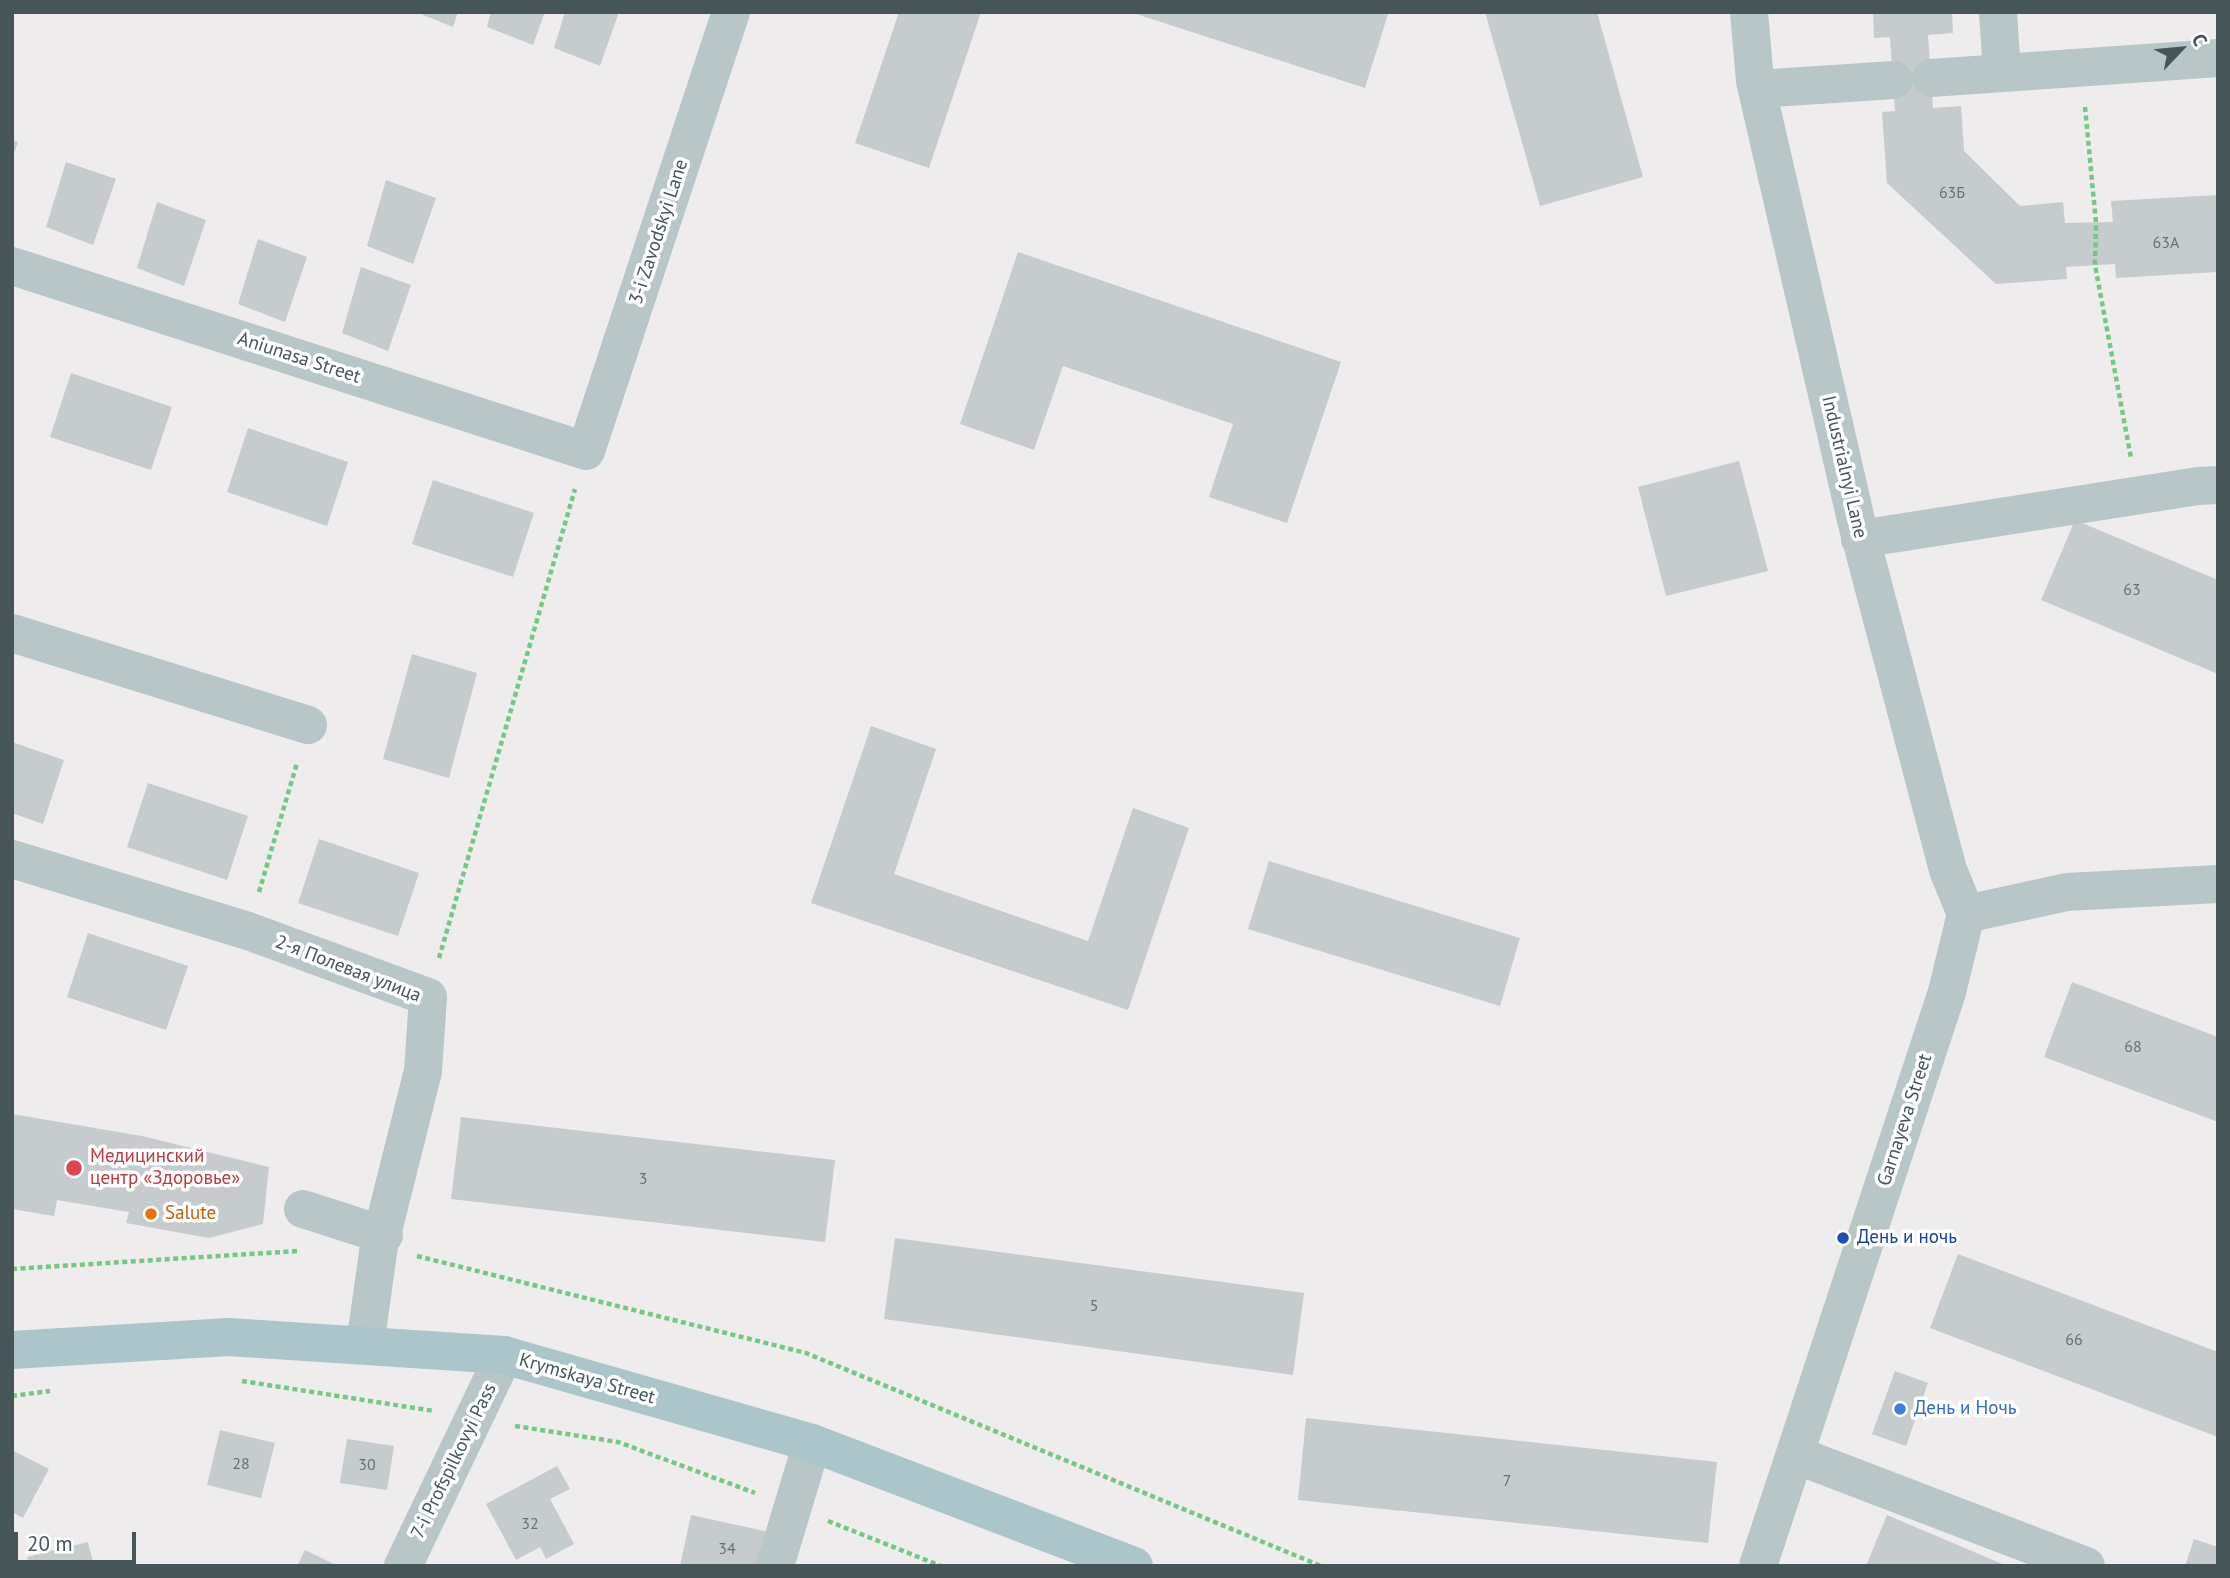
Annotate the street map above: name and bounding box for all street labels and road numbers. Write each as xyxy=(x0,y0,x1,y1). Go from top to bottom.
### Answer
street label: 3-i Zavodskyi Lane xyxy=(625,157,693,307)
street label: Aniunasa Street xyxy=(235,327,363,389)
street label: Industrialnyi Lane xyxy=(1817,393,1871,541)
street label: 2-я Полевая улица xyxy=(272,931,424,1007)
street label: Garnayeva Street xyxy=(1873,1051,1937,1189)
street label: Krymskaya Street xyxy=(516,1349,658,1409)
street label: 7-i Profspilkovyi Pass xyxy=(406,1380,502,1542)

